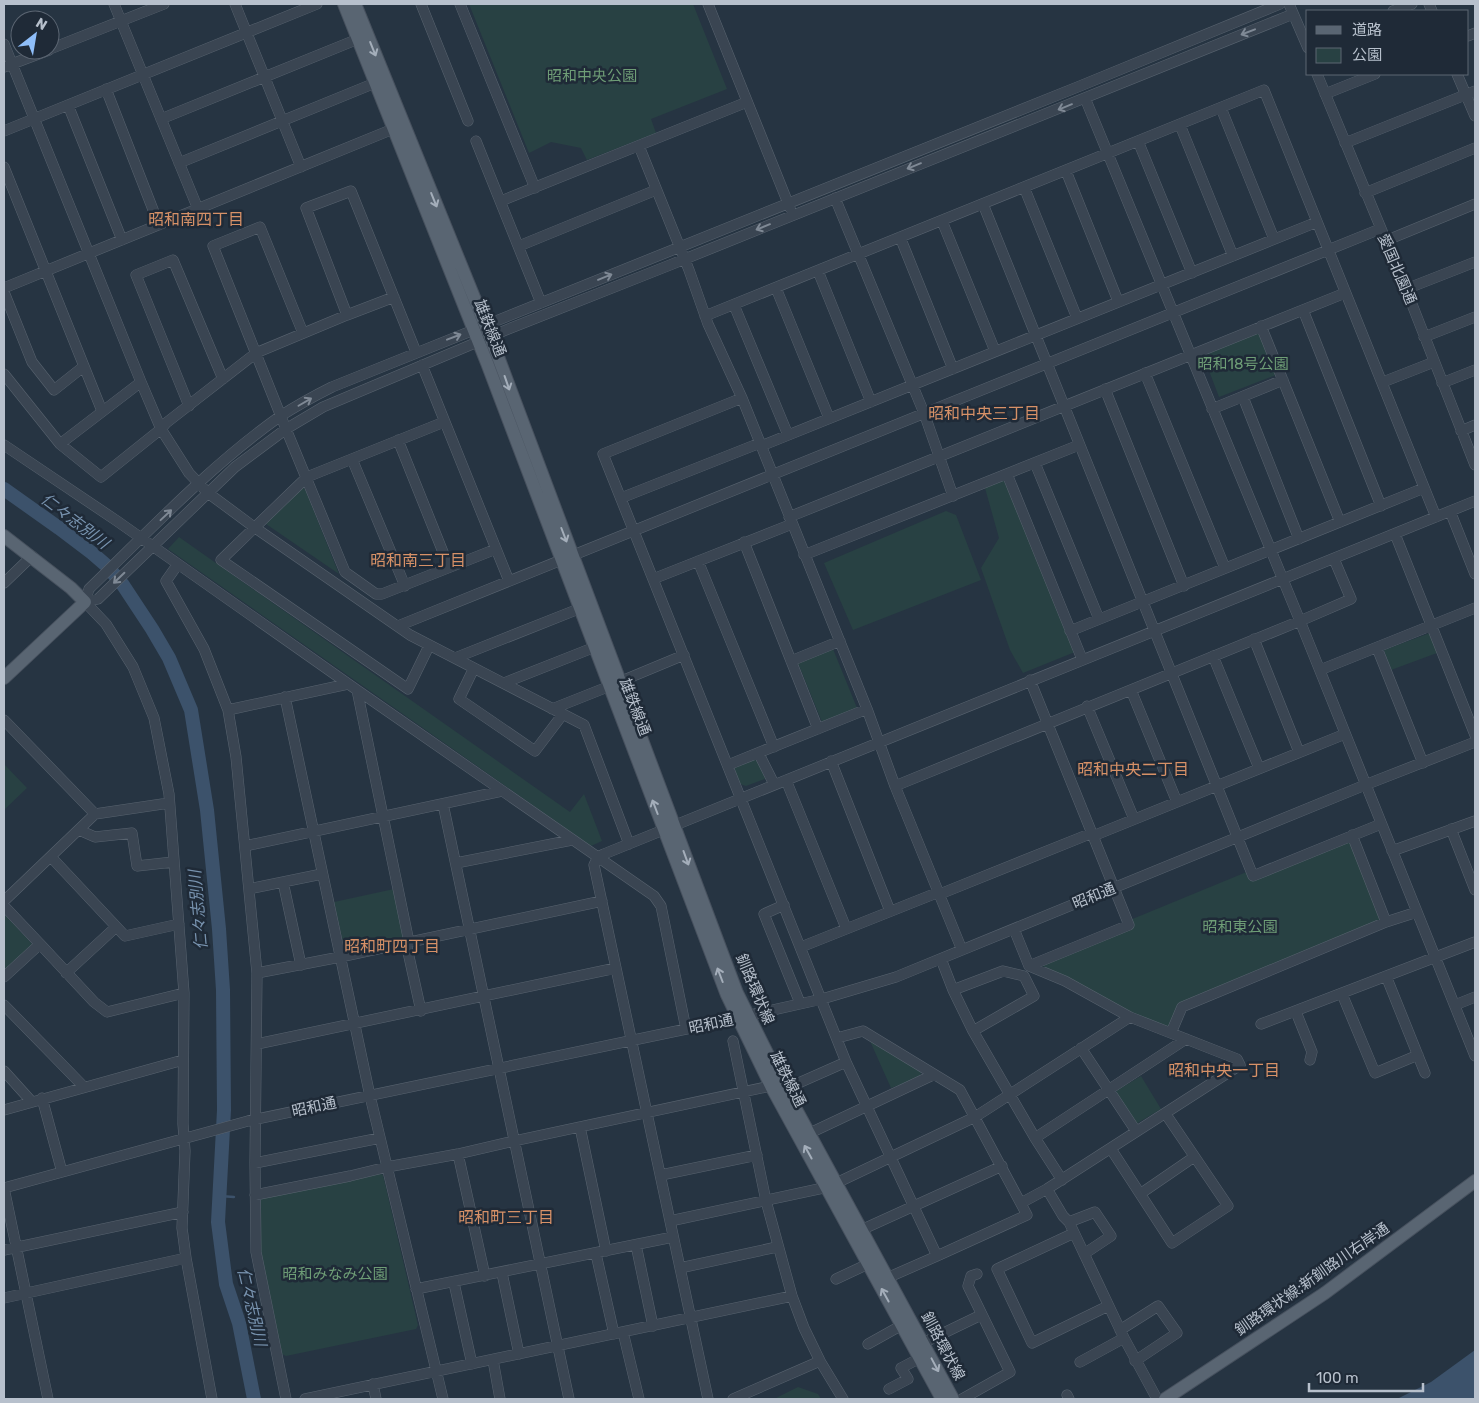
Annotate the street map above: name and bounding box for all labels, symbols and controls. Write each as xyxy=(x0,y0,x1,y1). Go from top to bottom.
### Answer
north arrow xyxy=(10,10,60,60)
legend xyxy=(1306,10,1469,75)
text: N xyxy=(33,14,50,34)
text: 道路 xyxy=(1352,21,1382,39)
one-way arrow xyxy=(1241,28,1256,38)
one-way arrow xyxy=(369,41,378,56)
text: 公園 xyxy=(1352,46,1382,64)
park label: 昭和中央公園 xyxy=(547,67,637,85)
one-way arrow xyxy=(1058,102,1073,112)
one-way arrow xyxy=(907,162,922,172)
one-way arrow xyxy=(429,192,439,207)
district label: 昭和南四丁目 xyxy=(148,210,244,229)
one-way arrow xyxy=(756,223,771,233)
street label: 愛国北園通 xyxy=(1374,231,1420,307)
one-way arrow xyxy=(597,272,612,281)
street label: 雄鉄線通 xyxy=(470,297,510,359)
one-way arrow xyxy=(446,332,461,342)
park label: 昭和18号公園 xyxy=(1198,355,1288,373)
one-way arrow xyxy=(503,375,512,390)
one-way arrow xyxy=(298,397,313,407)
district label: 昭和中央三丁目 xyxy=(928,404,1040,423)
water label: 仁々志別川 xyxy=(37,489,114,554)
one-way arrow xyxy=(159,509,172,521)
one-way arrow xyxy=(560,527,569,542)
district label: 昭和南三丁目 xyxy=(370,551,466,570)
one-way arrow xyxy=(113,572,125,584)
street label: 雄鉄線通 xyxy=(616,676,654,738)
district label: 昭和中央二丁目 xyxy=(1077,760,1189,779)
one-way arrow xyxy=(650,800,659,816)
one-way arrow xyxy=(682,850,691,865)
water label: 仁々志別川 xyxy=(185,867,211,951)
street label: 昭和通 xyxy=(1070,879,1118,913)
park label: 昭和東公園 xyxy=(1202,918,1278,936)
district label: 昭和町四丁目 xyxy=(344,937,440,956)
street label: 釧路環状線 xyxy=(732,951,778,1027)
one-way arrow xyxy=(715,968,724,984)
street label: 昭和通 xyxy=(687,1011,735,1037)
street label: 雄鉄線通 xyxy=(766,1048,810,1110)
district label: 昭和中央一丁目 xyxy=(1168,1061,1280,1080)
street label: 昭和通 xyxy=(290,1094,338,1120)
one-way arrow xyxy=(803,1144,813,1159)
district label: 昭和町三丁目 xyxy=(458,1208,554,1227)
street label: 釧路環状線;新釧路川右岸通 xyxy=(1231,1219,1393,1339)
park label: 昭和みなみ公園 xyxy=(282,1265,388,1283)
water label: 仁々志別川 xyxy=(234,1266,271,1350)
one-way arrow xyxy=(880,1288,889,1303)
street label: 釧路環状線 xyxy=(917,1309,969,1383)
one-way arrow xyxy=(930,1357,940,1372)
scale bar xyxy=(1309,1360,1423,1392)
text: 100 m xyxy=(1316,1369,1358,1387)

